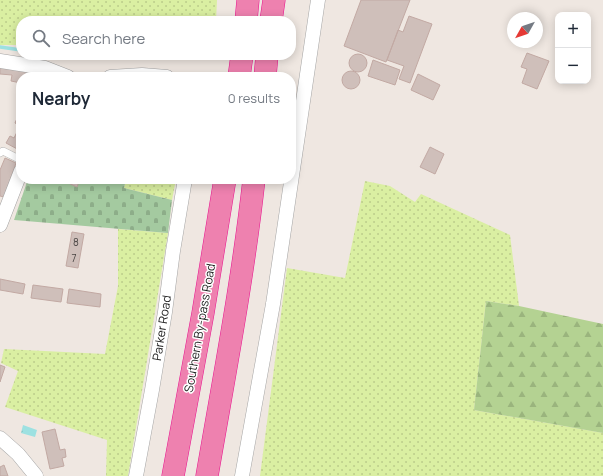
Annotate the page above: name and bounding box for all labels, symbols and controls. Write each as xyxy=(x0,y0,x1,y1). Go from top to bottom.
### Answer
north arrow xyxy=(507,12,543,48)
map controls xyxy=(555,12,591,84)
button: + xyxy=(555,12,591,48)
search box xyxy=(16,16,296,60)
icon: search xyxy=(30,27,52,49)
text: Search here xyxy=(62,28,145,49)
button: − xyxy=(555,48,591,84)
text: Nearby xyxy=(32,87,90,110)
text: 0 results xyxy=(228,89,280,107)
house number: 8 xyxy=(73,235,79,249)
house number: 7 xyxy=(71,251,77,265)
street label: Southern By-pass Road xyxy=(180,262,219,394)
street label: Parker Road xyxy=(148,294,175,362)

